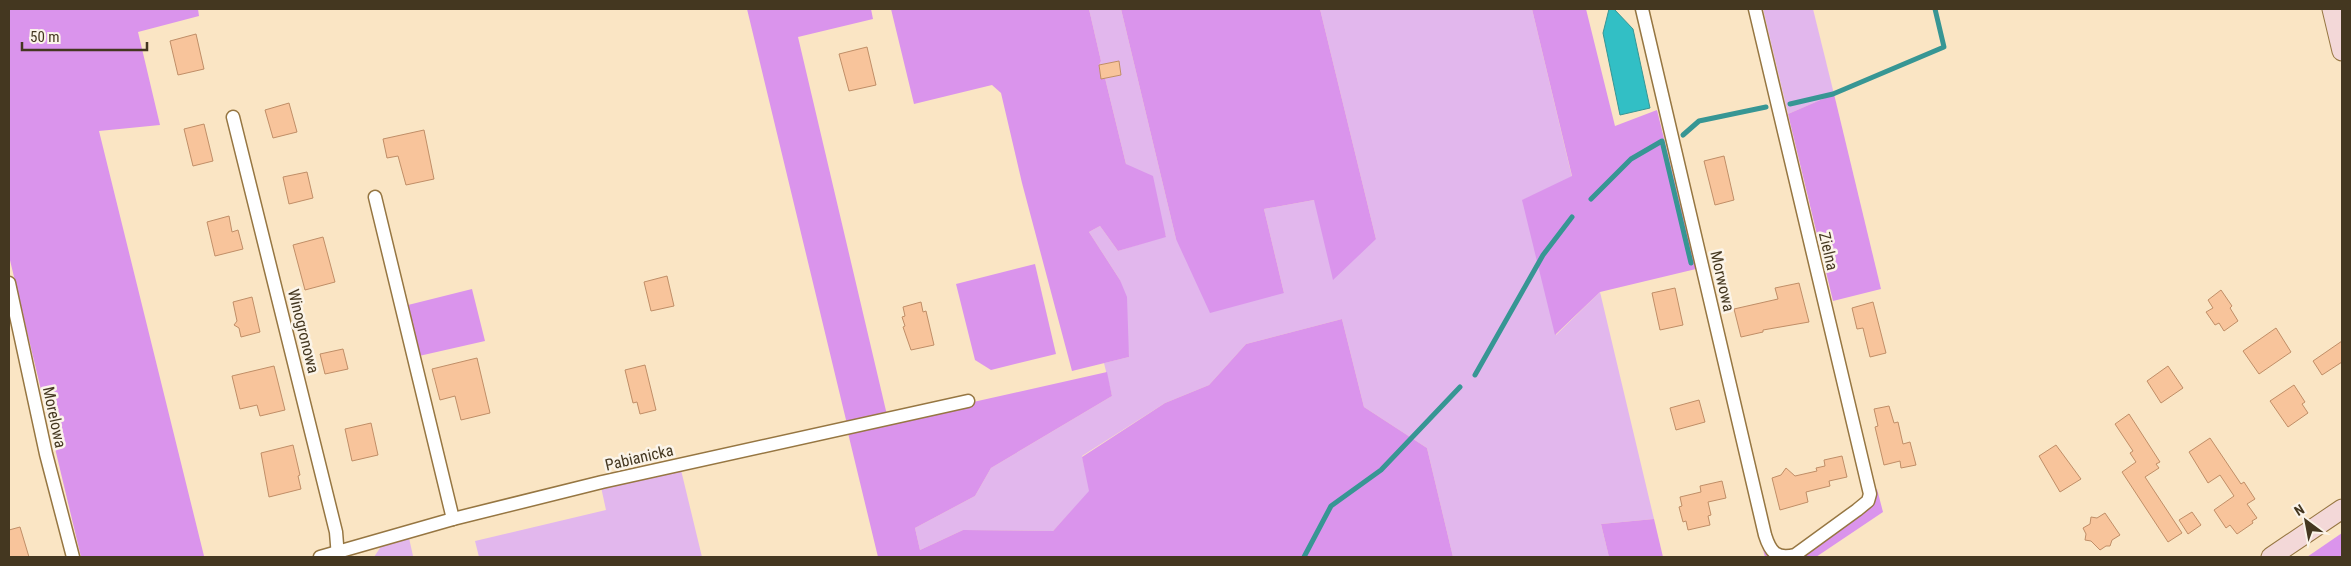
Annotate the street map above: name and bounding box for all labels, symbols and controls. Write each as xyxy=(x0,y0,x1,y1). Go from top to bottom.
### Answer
scale bar xyxy=(22,20,148,52)
text: 50 m xyxy=(30,28,60,46)
street label: Zielna xyxy=(1815,230,1842,272)
street label: Morwowa xyxy=(1706,249,1739,313)
street label: Winogronowa xyxy=(284,287,323,375)
street label: Morelowa xyxy=(39,385,70,449)
street label: Pabianicka xyxy=(603,440,675,475)
north arrow xyxy=(2281,496,2331,546)
text: N xyxy=(2291,501,2307,519)

